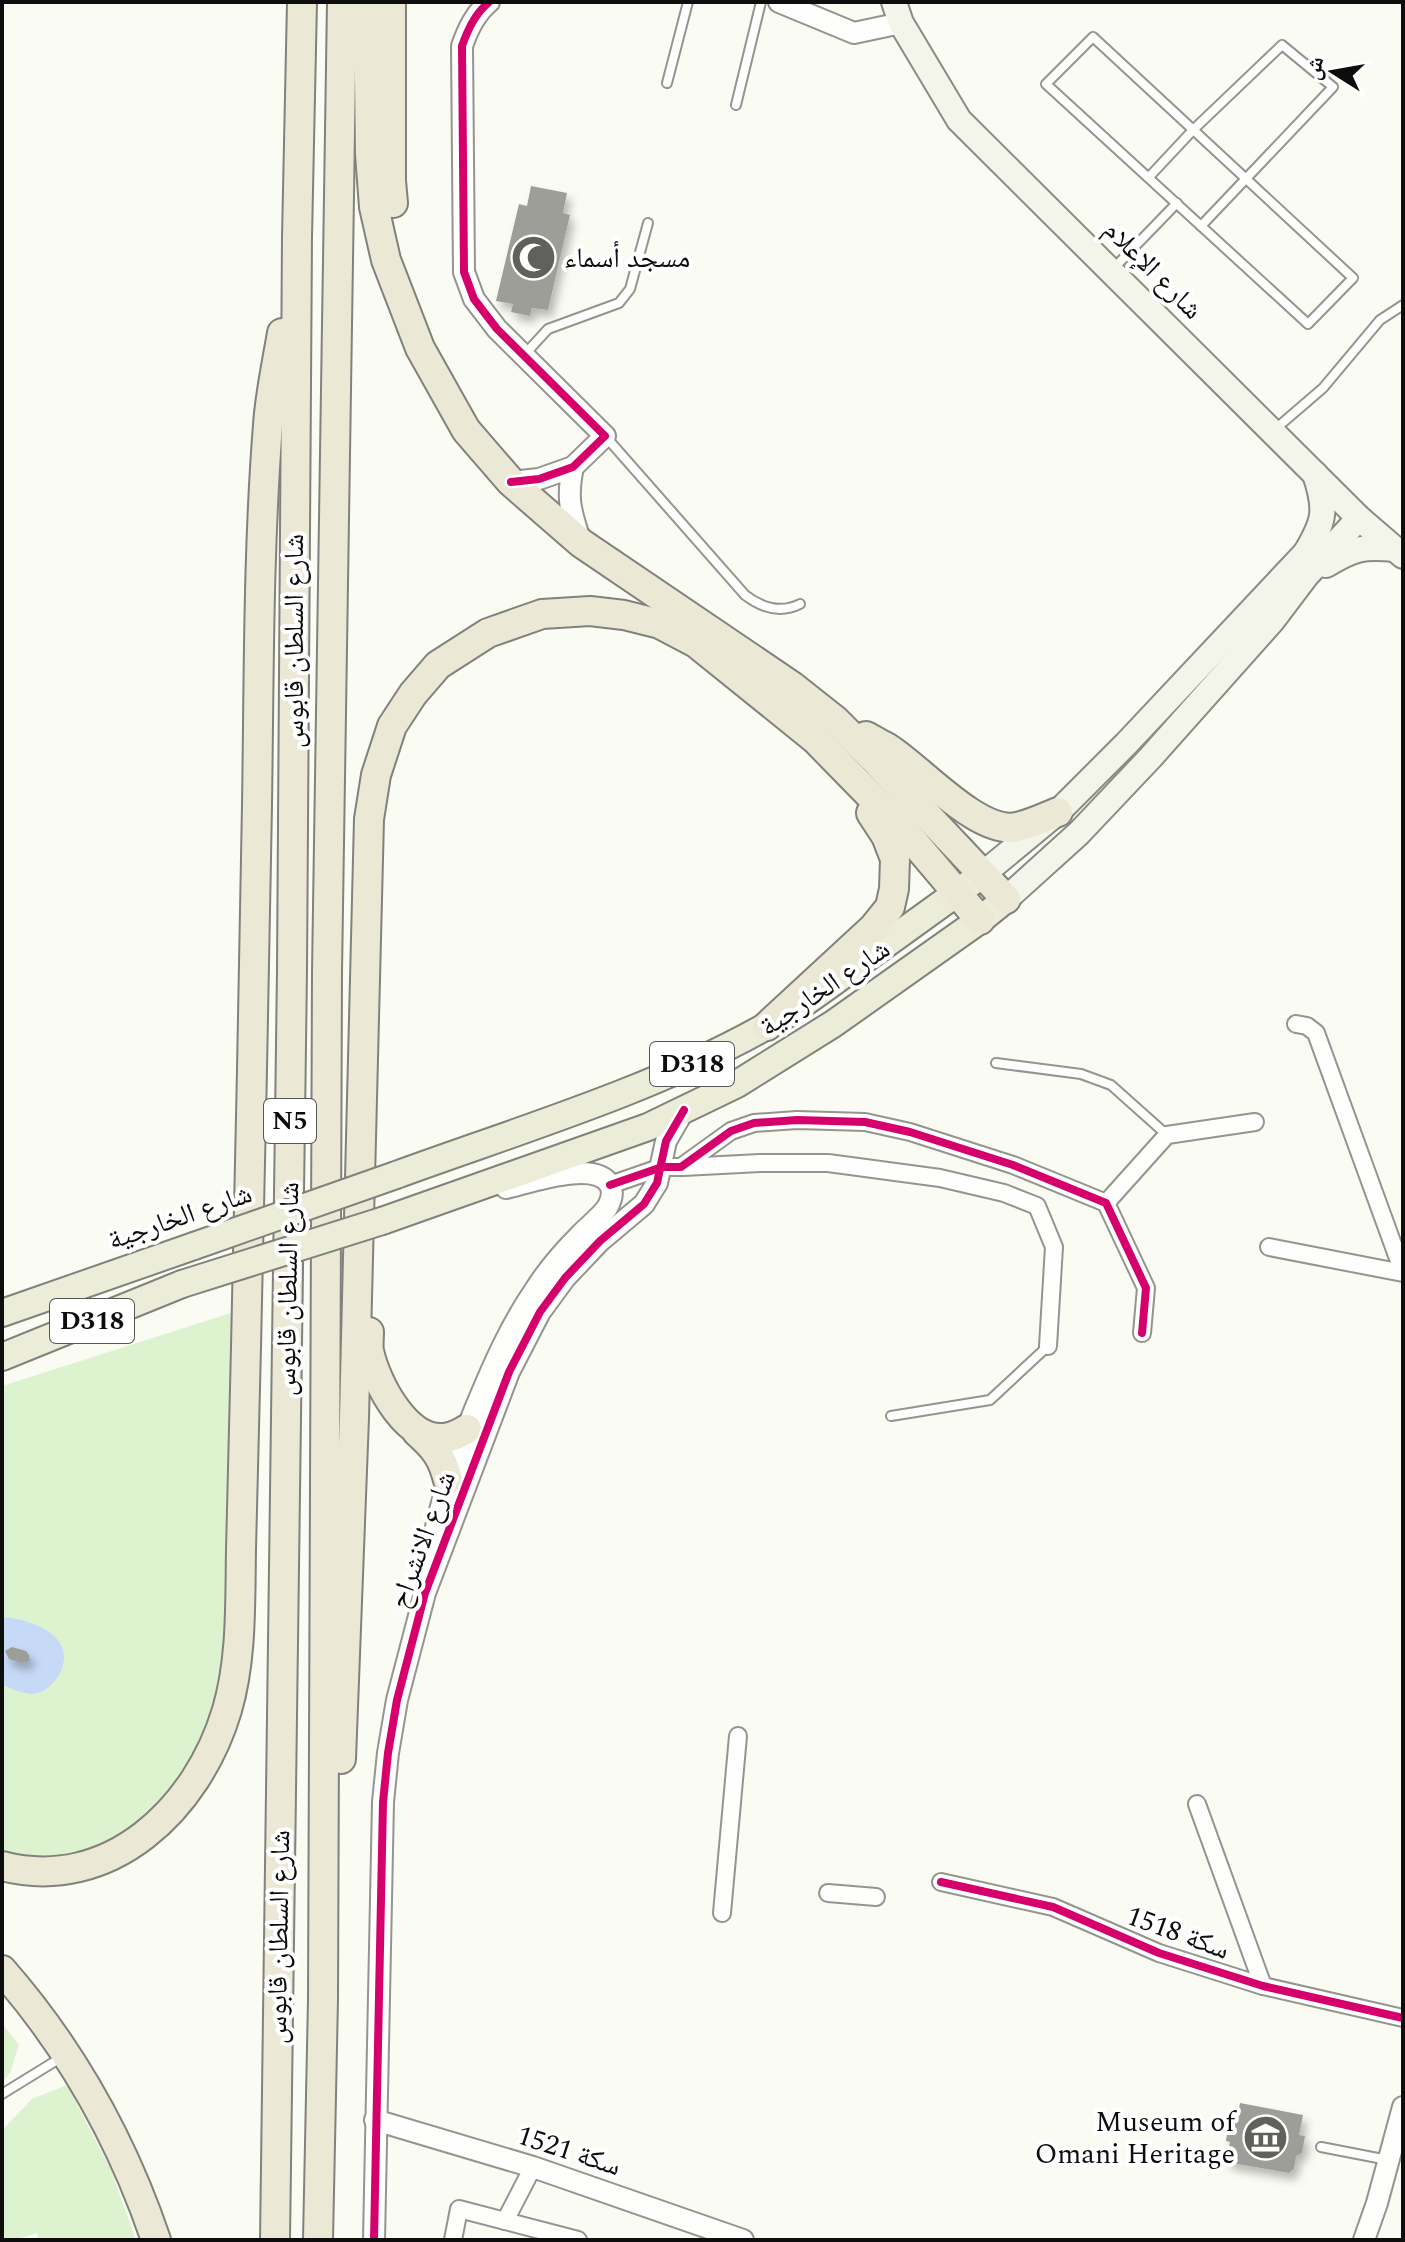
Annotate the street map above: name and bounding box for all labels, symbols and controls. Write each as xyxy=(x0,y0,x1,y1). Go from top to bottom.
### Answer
north arrow xyxy=(1293,32,1373,112)
text: ش xyxy=(1296,54,1333,83)
street label: شارع الإعلام xyxy=(1093,210,1213,330)
mosque icon: مسجد أسماء xyxy=(509,234,557,282)
place label: مسجد أسماء xyxy=(564,237,690,280)
street label: شارع السلطان قابوس xyxy=(273,534,316,748)
street label: شارع الخارجية xyxy=(751,928,899,1048)
road number: D318 xyxy=(650,1042,734,1086)
road number: N5 xyxy=(264,1099,316,1143)
street label: شارع الخارجية xyxy=(102,1172,258,1262)
street label: شارع السلطان قابوس xyxy=(265,1181,311,1397)
road number: D318 xyxy=(50,1299,134,1343)
street label: شارع الانشراح xyxy=(378,1465,468,1615)
street label: شارع السلطان قابوس xyxy=(256,1829,302,2045)
street label: سكة 1518 xyxy=(1120,1895,1236,1971)
place label: Museum of Omani Heritage xyxy=(1035,2101,1237,2176)
street label: سكة 1521 xyxy=(511,2114,627,2188)
museum icon: Museum of Omani Heritage xyxy=(1242,2114,1290,2162)

